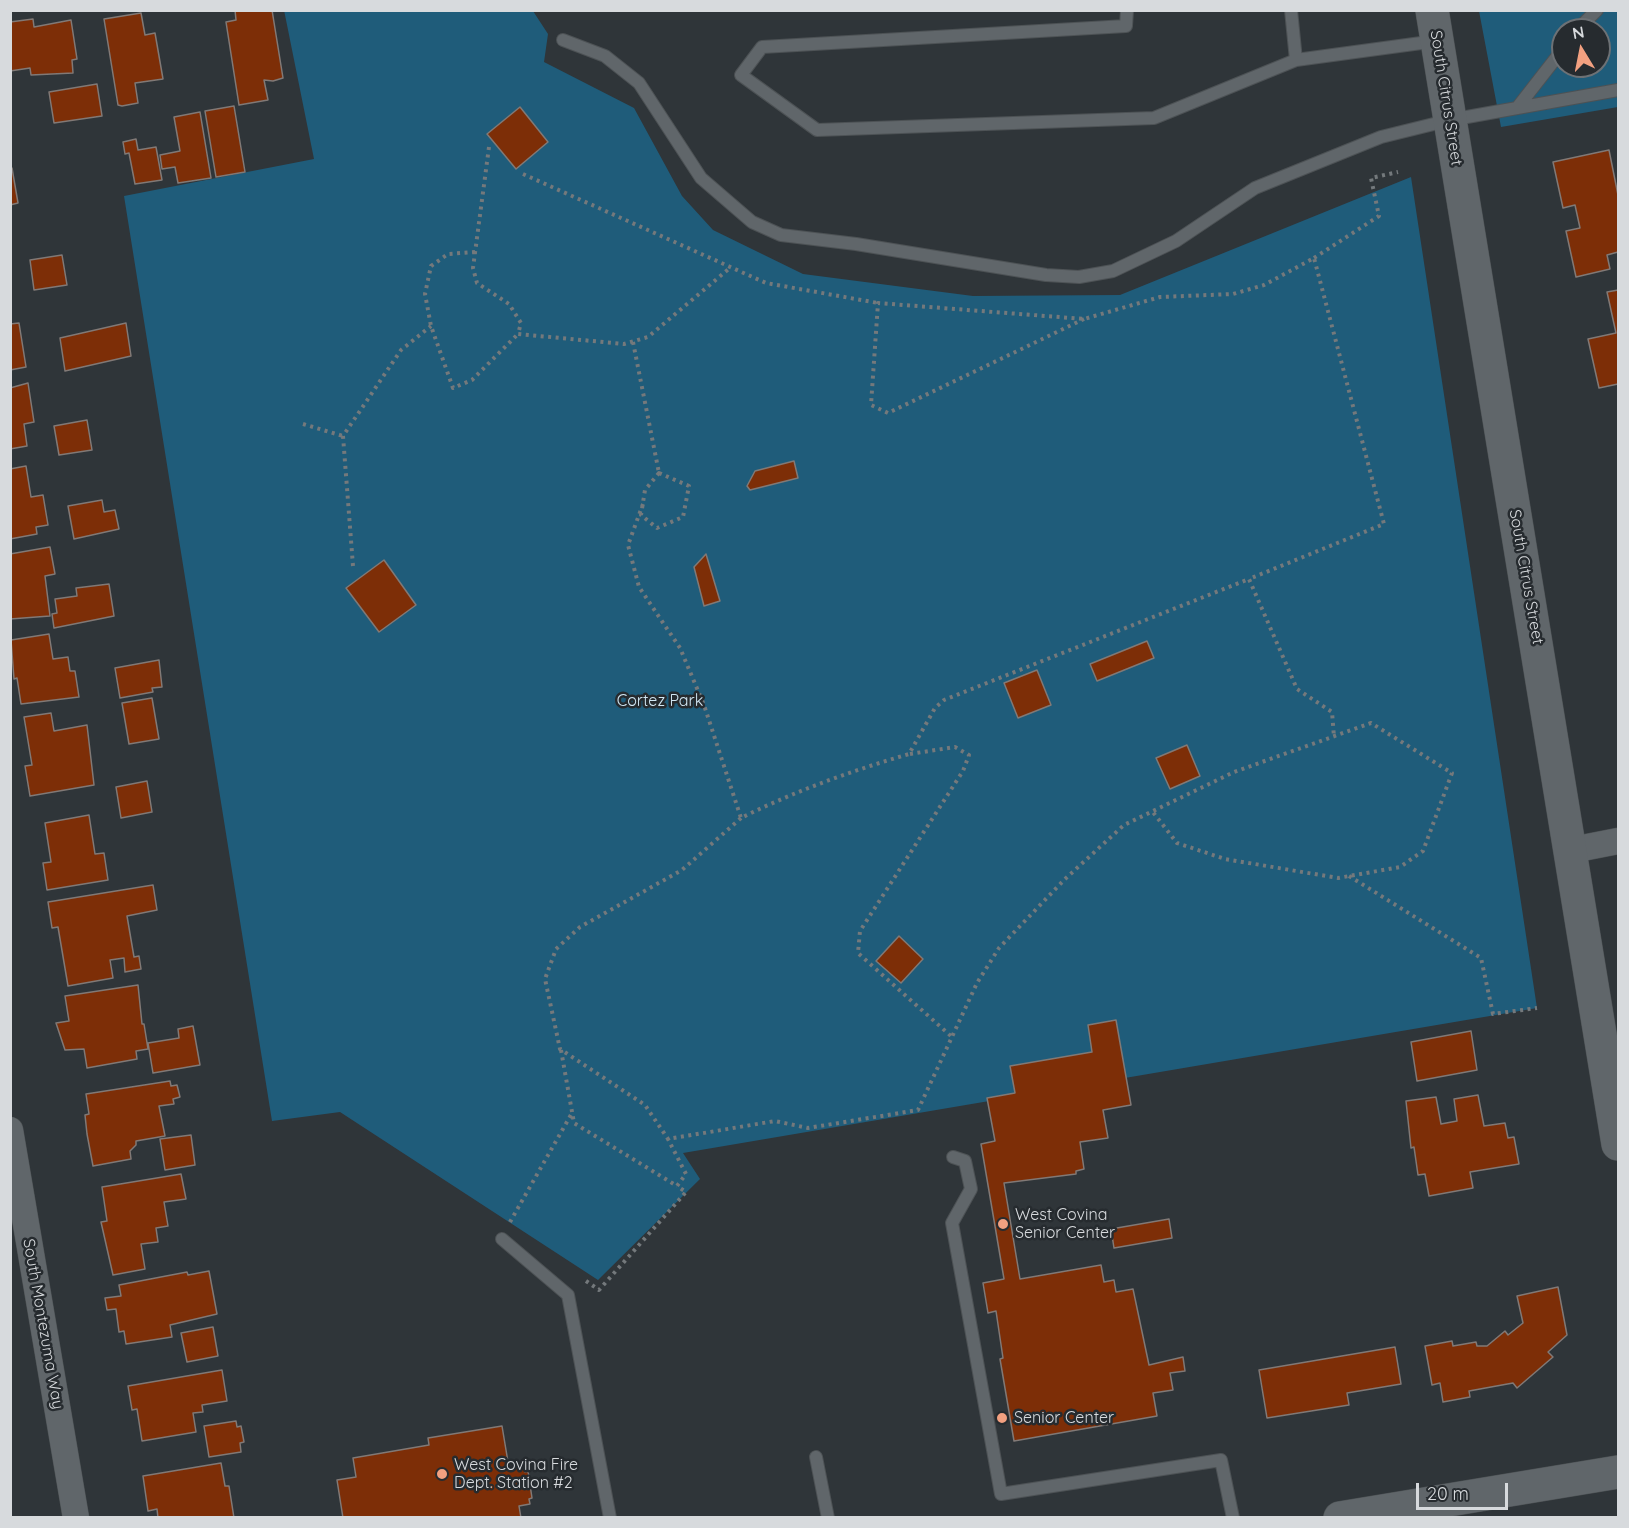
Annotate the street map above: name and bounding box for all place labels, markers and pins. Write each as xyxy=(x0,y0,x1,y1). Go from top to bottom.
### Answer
place label: West Covina Senior Center xyxy=(1015,1205,1115,1243)
marker: West Covina Senior Center xyxy=(996,1217,1010,1231)
place label: Senior Center xyxy=(1014,1408,1114,1428)
marker: Senior Center xyxy=(995,1411,1009,1425)
place label: West Covina Fire Dept. Station #2 xyxy=(454,1455,578,1493)
marker: West Covina Fire Dept. Station #2 xyxy=(435,1467,449,1481)

